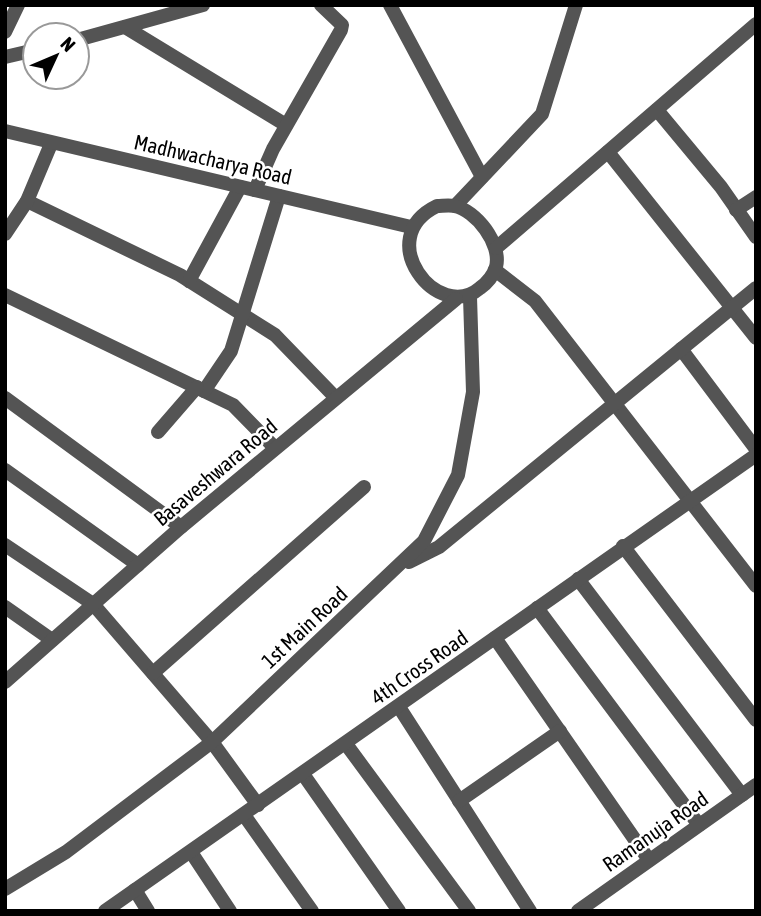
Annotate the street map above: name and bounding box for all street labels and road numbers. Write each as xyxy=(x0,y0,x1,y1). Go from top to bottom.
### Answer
street label: Madhwacharya Road xyxy=(132,129,294,189)
street label: Basaveshwara Road xyxy=(149,414,281,530)
street label: 1st Main Road xyxy=(256,581,352,673)
street label: 4th Cross Road xyxy=(366,625,472,709)
street label: Ramanuja Road xyxy=(598,786,712,876)

